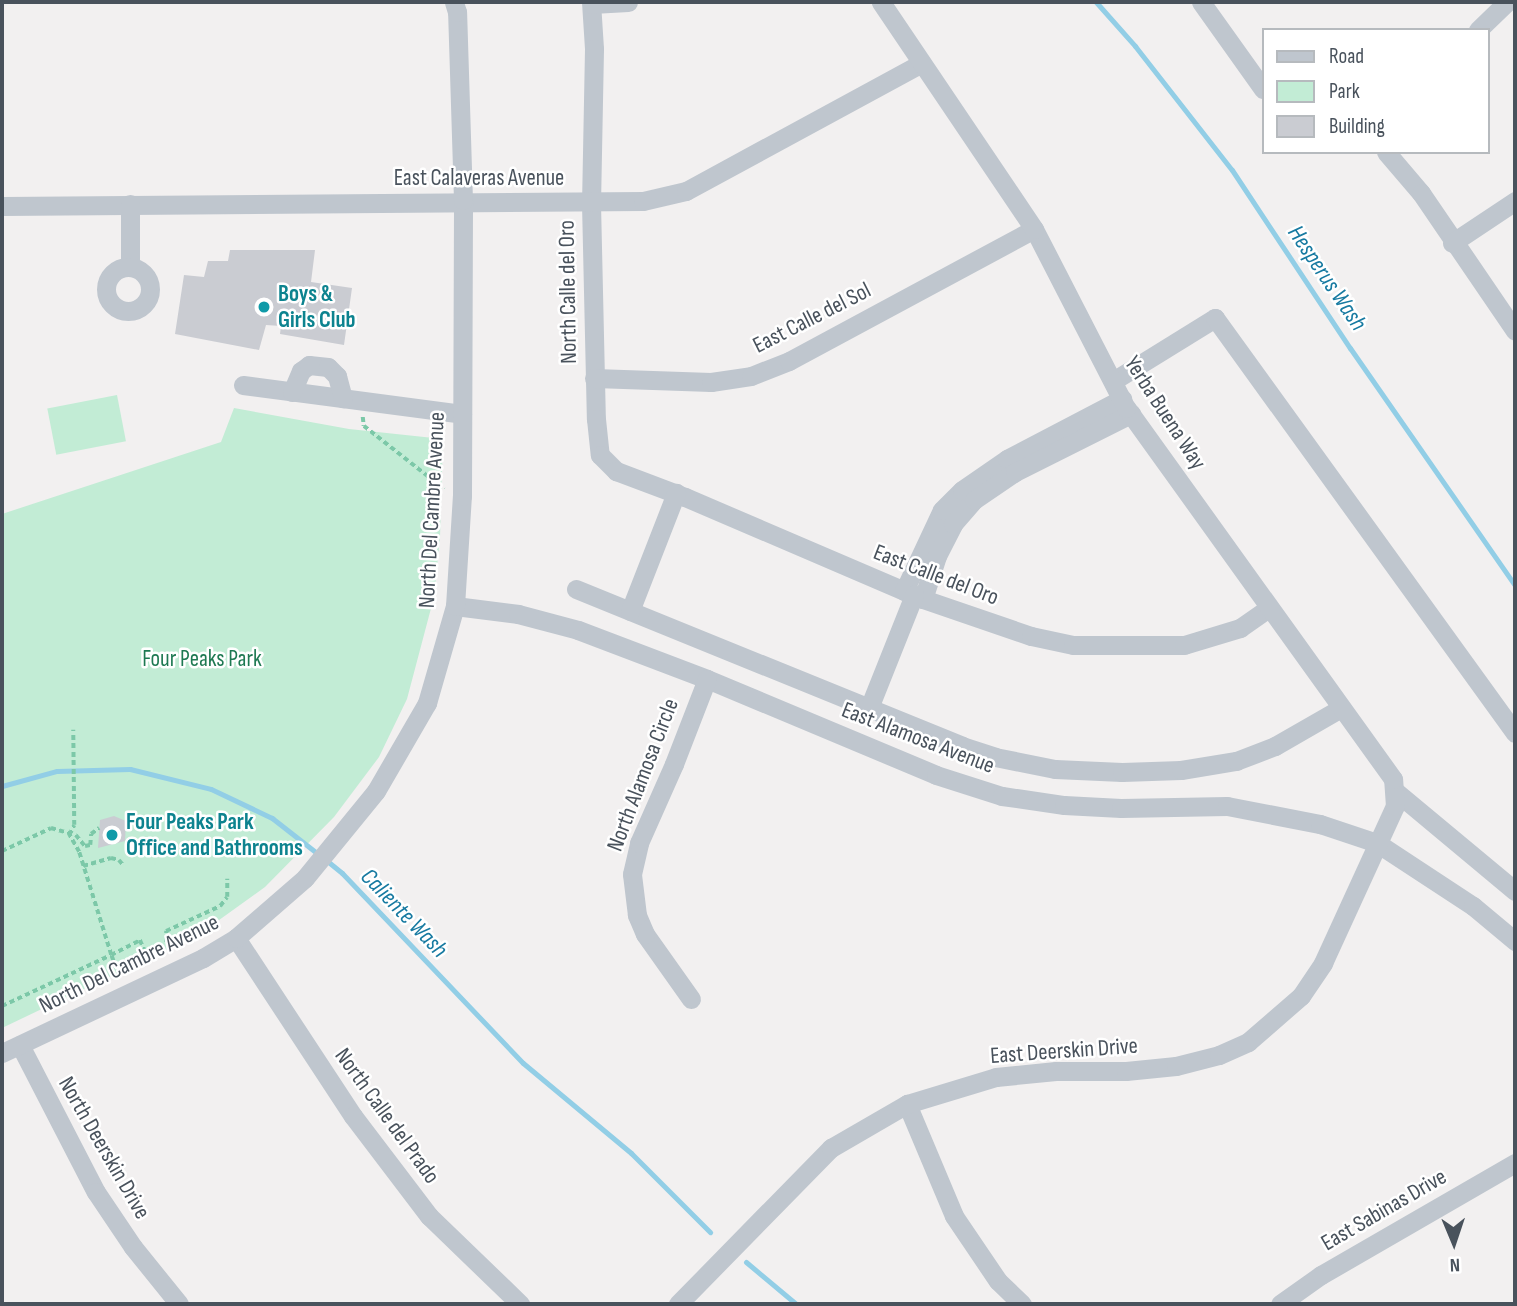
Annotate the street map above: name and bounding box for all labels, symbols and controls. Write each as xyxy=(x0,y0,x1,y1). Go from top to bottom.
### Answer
legend xyxy=(1262,28,1489,154)
text: Road xyxy=(1329,44,1364,69)
text: Park xyxy=(1329,79,1360,104)
text: Building xyxy=(1329,114,1385,139)
street label: East Calaveras Avenue xyxy=(394,164,564,192)
street label: North Calle del Oro xyxy=(553,220,583,364)
water label: Hesperus Wash xyxy=(1281,220,1373,336)
street label: East Calle del Sol xyxy=(749,277,875,359)
place label: Boys & Girls Club xyxy=(278,280,355,334)
marker: Boys & Girls Club xyxy=(256,299,272,315)
street label: Yerba Buena Way xyxy=(1118,351,1212,475)
street label: North Del Cambre Avenue xyxy=(413,411,451,609)
street label: East Calle del Oro xyxy=(869,538,1003,612)
park label: Four Peaks Park xyxy=(142,645,262,673)
street label: North Alamosa Circle xyxy=(601,695,685,855)
street label: East Alamosa Avenue xyxy=(838,696,998,780)
place label: Four Peaks Park Office and Bathrooms xyxy=(126,808,303,862)
marker: Four Peaks Park Office and Bathrooms xyxy=(104,827,120,843)
water label: Caliente Wash xyxy=(354,862,454,964)
street label: North Del Cambre Avenue xyxy=(35,909,223,1019)
street label: East Deerskin Drive xyxy=(989,1032,1139,1070)
street label: North Calle del Prado xyxy=(329,1043,445,1189)
street label: North Deerskin Drive xyxy=(52,1072,156,1224)
street label: East Sabinas Drive xyxy=(1316,1163,1452,1257)
north arrow xyxy=(1419,1208,1489,1278)
text: N xyxy=(1449,1253,1460,1276)

